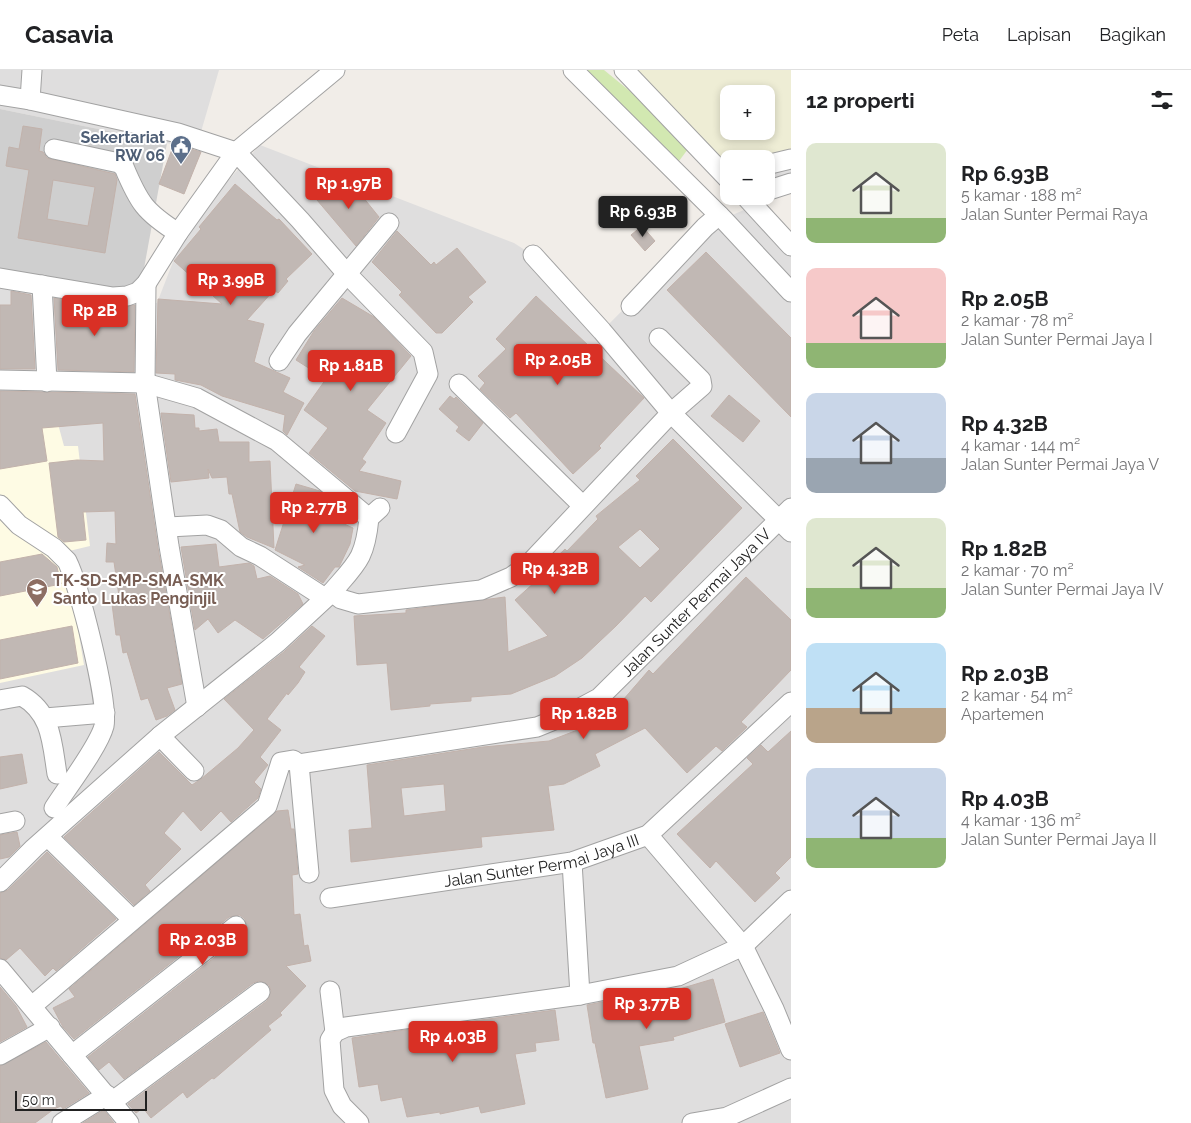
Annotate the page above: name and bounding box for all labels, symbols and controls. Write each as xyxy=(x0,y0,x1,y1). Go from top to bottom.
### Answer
text: Casavia xyxy=(25,20,114,49)
text: Peta xyxy=(942,24,979,45)
text: Lapisan xyxy=(1007,24,1071,45)
text: Bagikan xyxy=(1099,24,1166,45)
map controls xyxy=(720,85,775,205)
button: + xyxy=(720,85,775,140)
icon: filters xyxy=(1148,86,1176,114)
text: 12 properti xyxy=(806,88,915,113)
place label: Sekertariat RW 06 xyxy=(80,128,165,165)
public building icon: Sekertariat RW 06 xyxy=(169,134,193,165)
button: − xyxy=(720,150,775,205)
text: Rp 6.93B xyxy=(961,161,1049,186)
icon: home xyxy=(846,163,906,223)
pin: Rp 1.97B xyxy=(297,168,401,210)
text: Rp 1.97B xyxy=(316,174,382,193)
text: 5 kamar · 188 m² xyxy=(961,186,1082,205)
pin: Rp 6.93B xyxy=(591,196,695,238)
text: Rp 6.93B xyxy=(609,202,677,221)
text: Jalan Sunter Permai Raya xyxy=(961,205,1148,224)
pin: Rp 3.99B xyxy=(179,264,283,306)
text: Rp 3.99B xyxy=(198,270,264,289)
text: Rp 2.05B xyxy=(961,286,1049,311)
icon: home xyxy=(846,288,906,348)
pin: Rp 2B xyxy=(60,294,130,337)
text: Rp 2B xyxy=(73,301,117,320)
text: 2 kamar · 78 m² xyxy=(961,311,1073,330)
text: Jalan Sunter Permai Jaya I xyxy=(961,330,1153,349)
pin: Rp 2.05B xyxy=(506,344,610,386)
pin: Rp 1.81B xyxy=(299,350,403,392)
text: Rp 2.05B xyxy=(525,350,591,369)
text: Rp 1.81B xyxy=(319,356,383,375)
text: Rp 4.32B xyxy=(961,411,1048,436)
icon: home xyxy=(846,413,906,473)
text: 4 kamar · 144 m² xyxy=(961,436,1080,455)
text: Jalan Sunter Permai Jaya V xyxy=(961,455,1159,474)
pin: Rp 2.77B xyxy=(262,492,366,534)
text: Rp 2.77B xyxy=(281,498,347,517)
street label: Jalan Sunter Permai Jaya IV xyxy=(617,524,775,680)
text: Rp 1.82B xyxy=(961,536,1047,561)
icon: home xyxy=(846,538,906,598)
pin: Rp 4.32B xyxy=(503,552,607,595)
text: Rp 4.32B xyxy=(522,559,588,578)
text: 2 kamar · 70 m² xyxy=(961,561,1074,580)
place label: TK-SD-SMP-SMA-SMK Santo Lukas Penginjil xyxy=(53,571,224,608)
school or university icon: TK-SD-SMP-SMA-SMK Santo Lukas Penginjil xyxy=(25,577,49,608)
text: Jalan Sunter Permai Jaya IV xyxy=(961,580,1164,599)
text: Rp 2.03B xyxy=(961,661,1049,686)
icon: home xyxy=(846,663,906,723)
text: 2 kamar · 54 m² xyxy=(961,686,1073,705)
pin: Rp 1.82B xyxy=(532,698,636,740)
text: Rp 1.82B xyxy=(551,704,617,723)
text: Apartemen xyxy=(961,705,1044,724)
text: Rp 4.03B xyxy=(961,786,1049,811)
icon: home xyxy=(846,788,906,848)
text: 4 kamar · 136 m² xyxy=(961,811,1081,830)
street label: Jalan Sunter Permai Jaya III xyxy=(442,830,641,890)
text: Jalan Sunter Permai Jaya II xyxy=(961,830,1157,849)
pin: Rp 2.03B xyxy=(151,924,255,966)
text: Rp 2.03B xyxy=(170,930,236,949)
pin: Rp 3.77B xyxy=(595,988,699,1030)
text: Rp 3.77B xyxy=(614,994,680,1013)
pin: Rp 4.03B xyxy=(401,1020,505,1063)
text: Rp 4.03B xyxy=(420,1027,486,1046)
scale bar xyxy=(15,1088,148,1111)
text: 50 m xyxy=(22,1092,55,1108)

